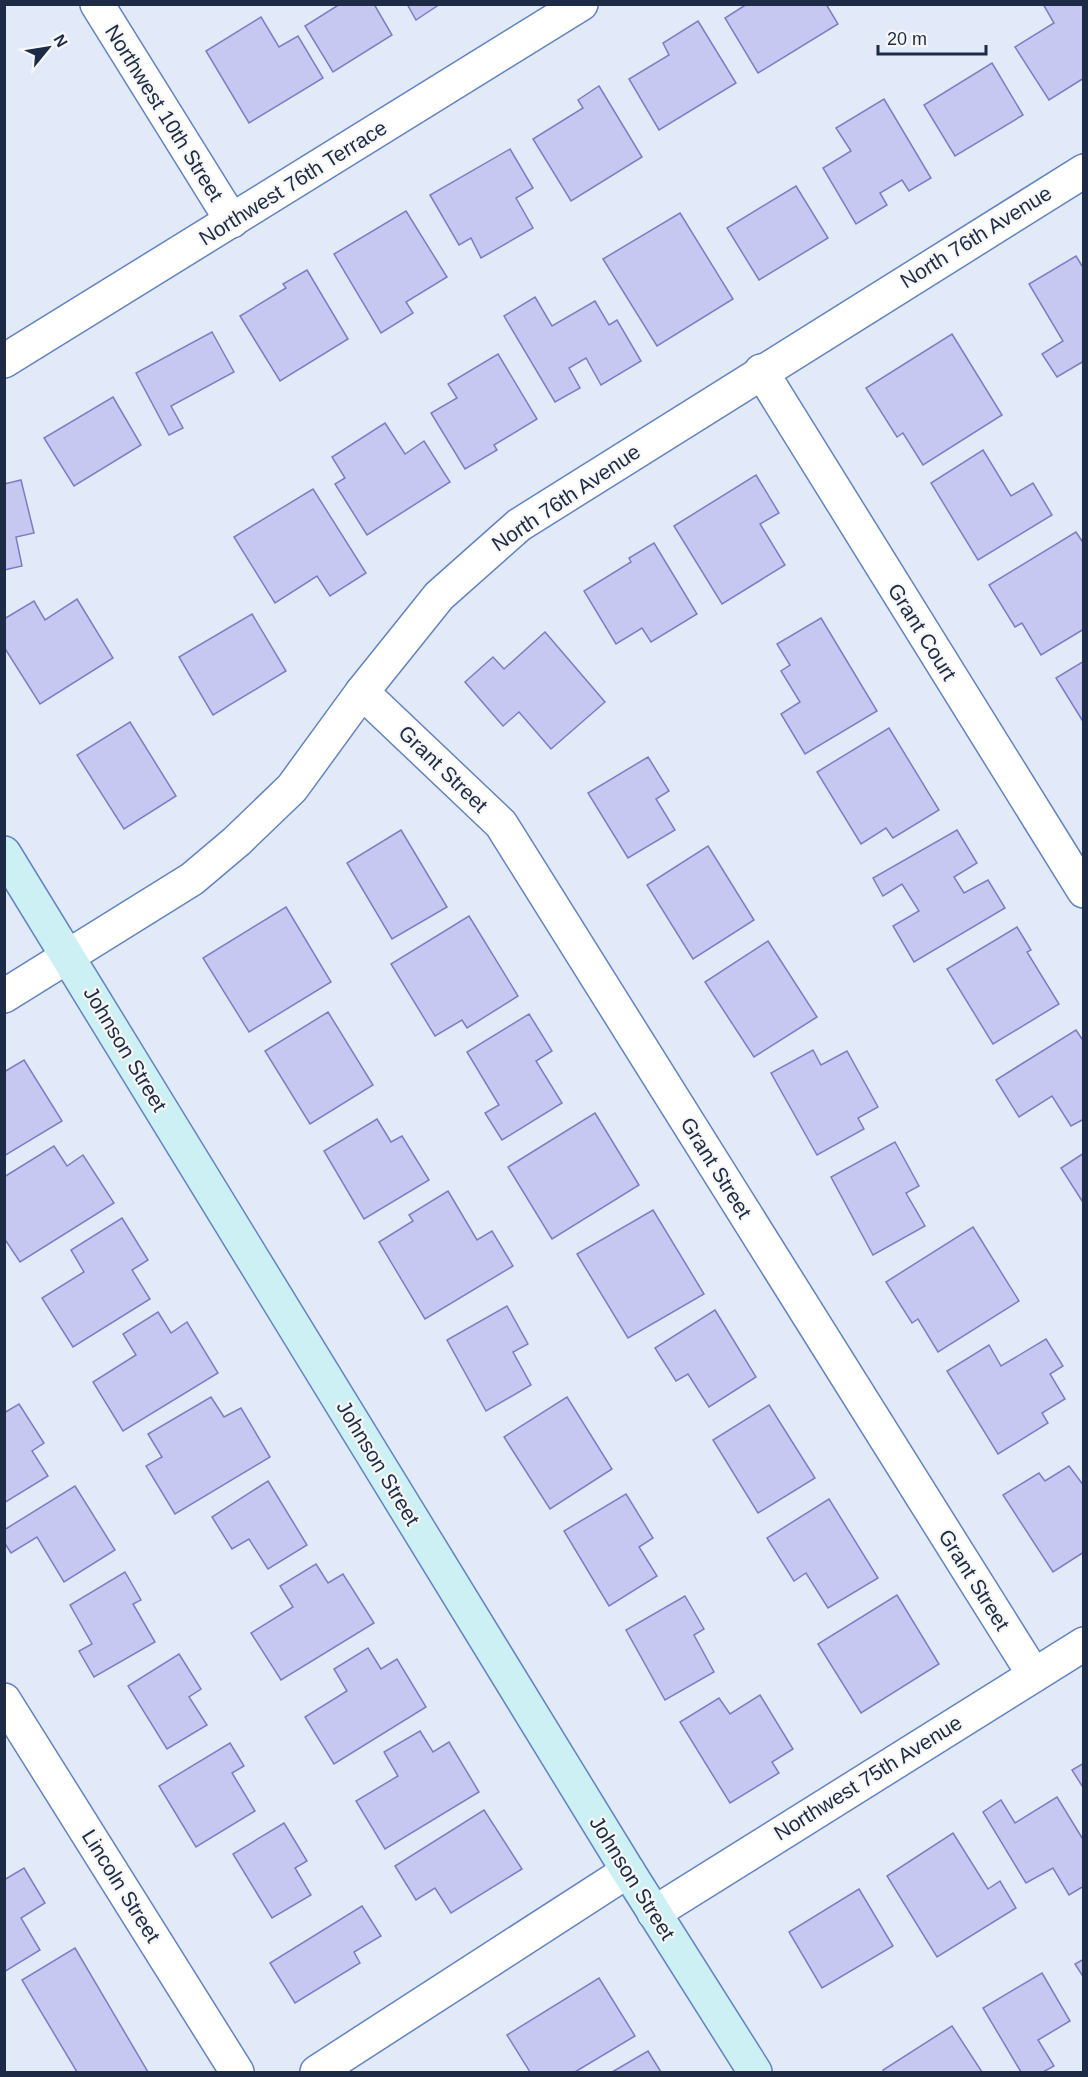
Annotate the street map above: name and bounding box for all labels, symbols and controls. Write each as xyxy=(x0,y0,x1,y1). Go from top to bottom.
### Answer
north arrow xyxy=(18,18,78,78)
scale bar xyxy=(878,18,986,56)
street label: Northwest 10th Street xyxy=(101,21,228,205)
text: 20 m xyxy=(887,29,927,49)
text: N xyxy=(50,31,71,50)
street label: Northwest 76th Terrace xyxy=(195,115,391,250)
street label: North 76th Avenue xyxy=(896,181,1055,292)
street label: North 76th Avenue xyxy=(487,440,644,556)
street label: Grant Court xyxy=(884,579,961,684)
street label: Grant Street xyxy=(394,721,493,817)
street label: Johnson Street xyxy=(79,982,172,1115)
street label: Grant Street xyxy=(676,1113,757,1222)
street label: Johnson Street xyxy=(332,1396,425,1529)
street label: Grant Street xyxy=(934,1525,1015,1634)
street label: Northwest 75th Avenue xyxy=(770,1710,966,1845)
street label: Johnson Street xyxy=(585,1812,680,1944)
street label: Lincoln Street xyxy=(78,1825,165,1946)

